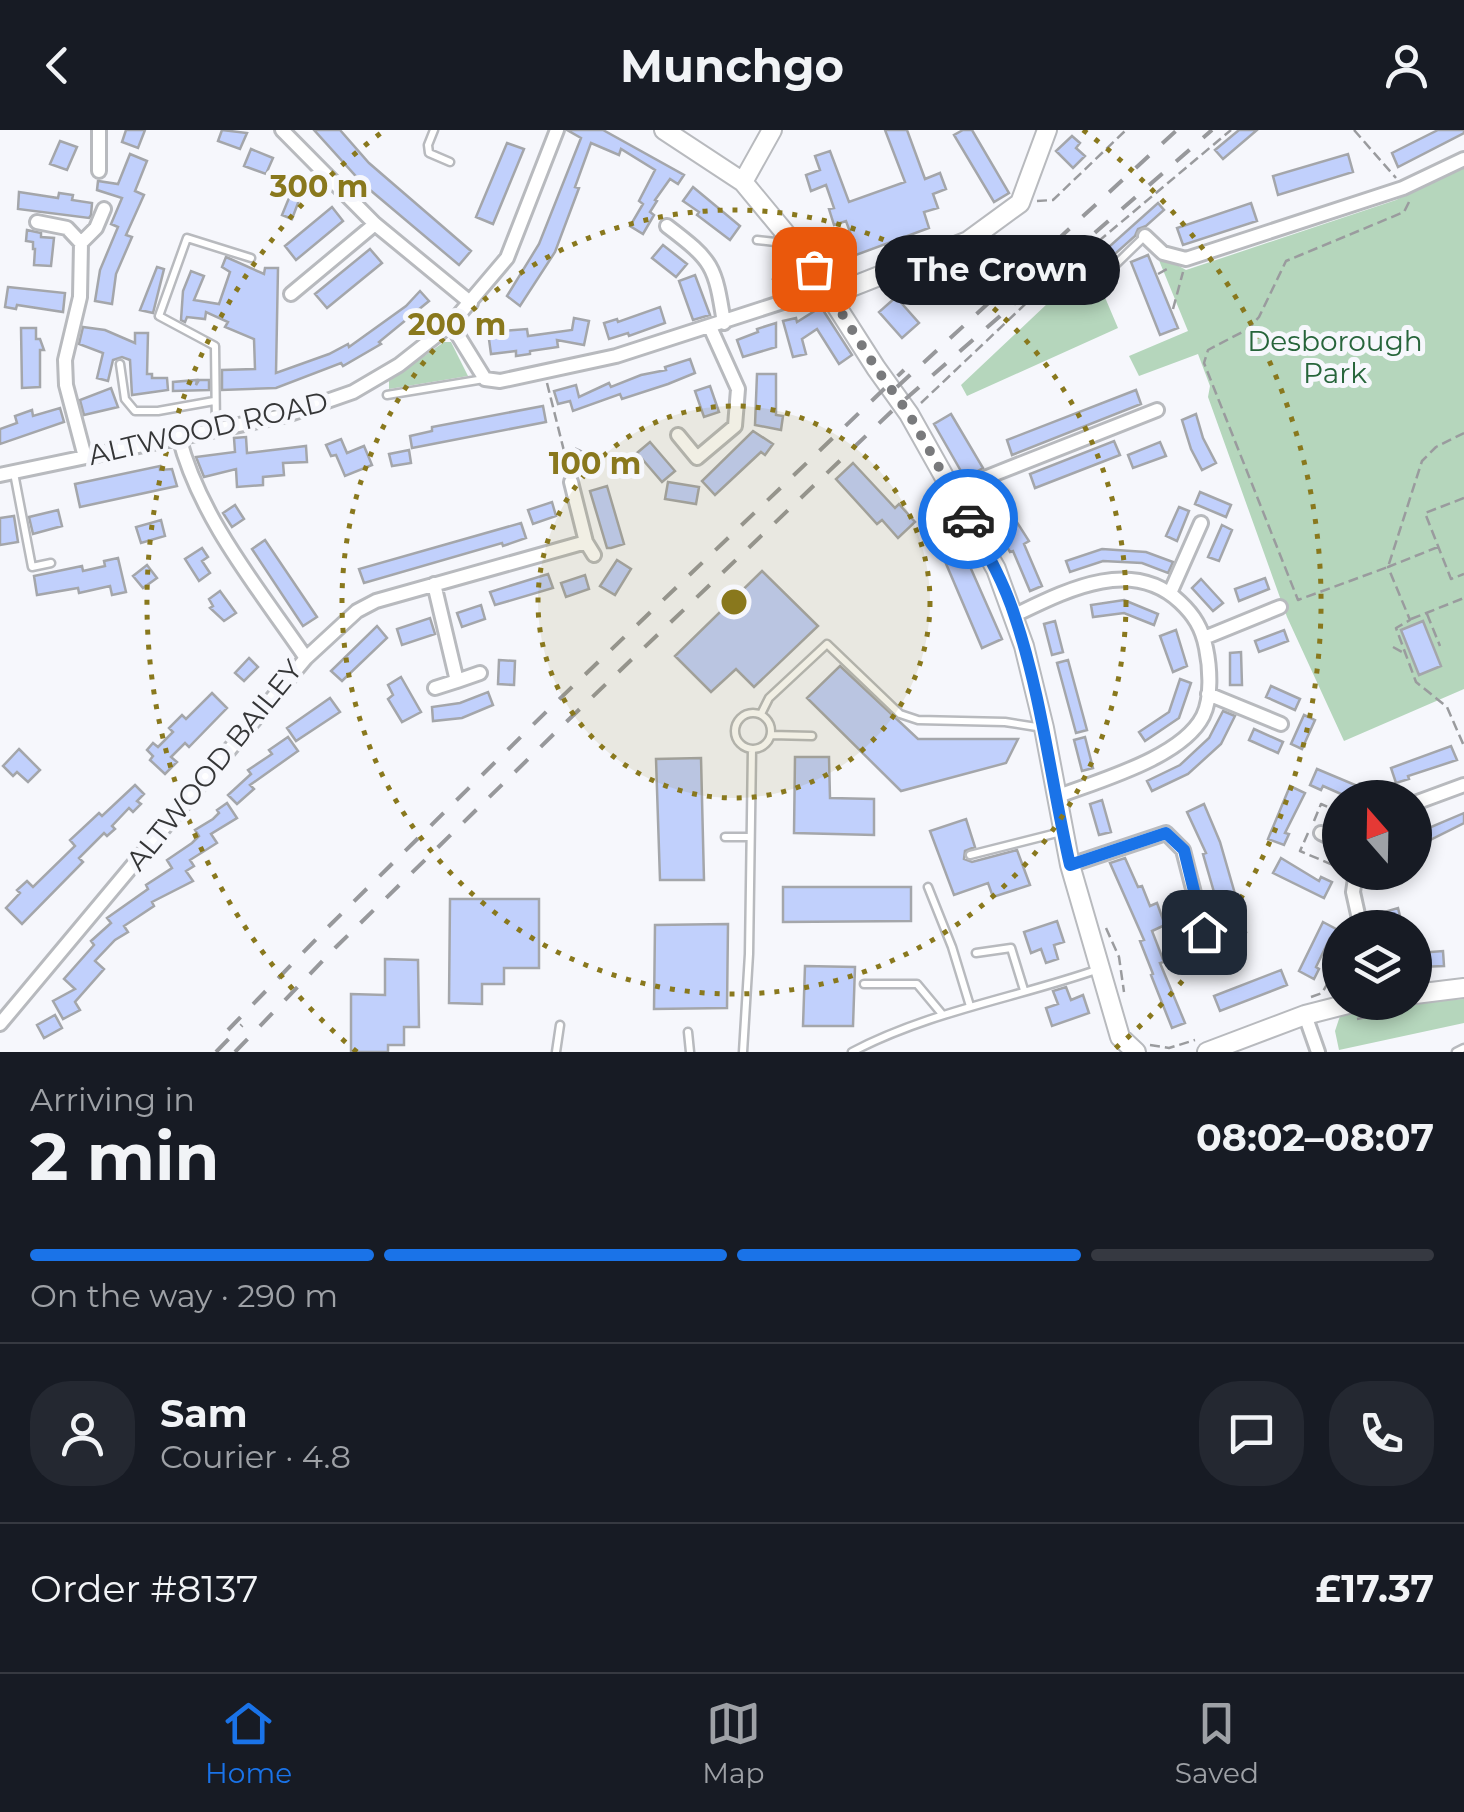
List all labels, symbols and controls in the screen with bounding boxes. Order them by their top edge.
icon: back [30,38,85,93]
text: Munchgo [620,38,844,93]
icon: person [1379,38,1434,93]
text: 300 m [269,168,368,205]
pin [772,227,857,312]
callout: The Crown [874,234,1119,304]
icon: bag [787,242,842,297]
text: The Crown [907,250,1088,289]
text: 200 m [408,306,506,343]
park label: Desborough Park [1247,324,1423,390]
street label: ALTWOOD ROAD [85,384,331,472]
text: 100 m [549,445,641,482]
courier [918,469,1018,569]
icon: car [941,492,996,547]
centre of rings [716,584,752,620]
street label: ALTWOOD BAILEY [119,653,309,877]
north arrow [1322,780,1432,890]
map controls [1322,780,1432,1020]
pin [1162,890,1247,975]
icon: home [1177,905,1232,960]
button: layers [1322,910,1432,1020]
text: Arriving in [30,1080,195,1119]
text: 08:02–08:07 [1196,1114,1434,1161]
text: 2 min [30,1117,219,1196]
text: On the way · 290 m [30,1276,338,1315]
button: person [30,1381,135,1486]
button: chat [1199,1381,1304,1486]
button: phone [1329,1381,1434,1486]
text: Sam [160,1390,248,1437]
text: Courier · 4.8 [160,1437,351,1476]
text: Order #8137 [30,1565,258,1612]
text: £17.37 [1315,1565,1434,1612]
tab: Home [205,1696,292,1790]
tab: Map [702,1696,765,1790]
tab: Saved [1175,1696,1259,1790]

